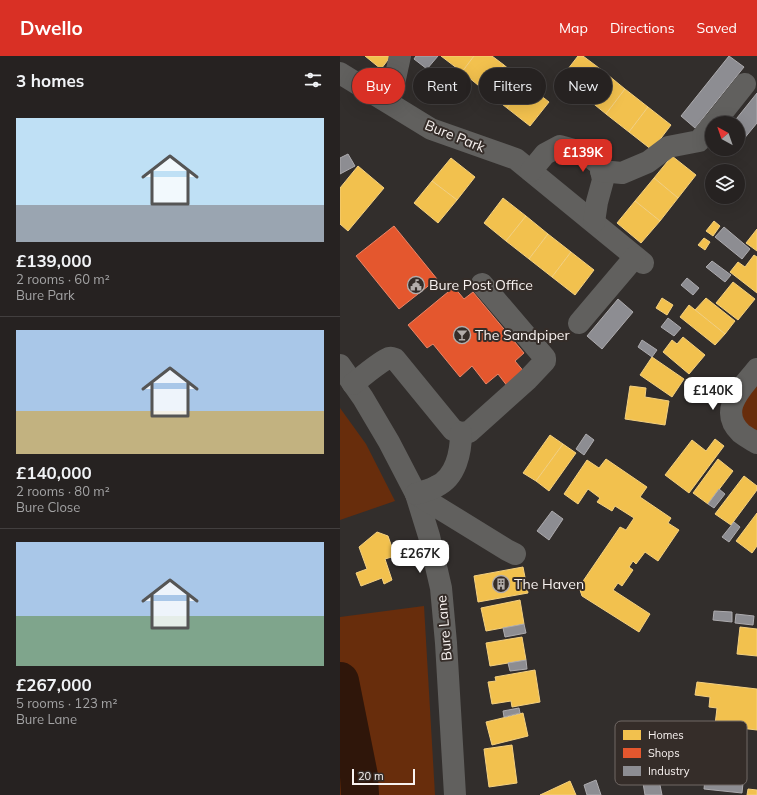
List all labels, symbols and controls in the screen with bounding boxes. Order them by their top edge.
text: Dwello [20,16,83,40]
text: Map [559,19,588,37]
text: Directions [610,19,675,37]
text: Saved [697,19,737,37]
chip: Buy [352,68,405,104]
chip: Rent [413,68,471,104]
chip: Filters [479,68,546,104]
chip: New [554,68,612,104]
icon: filters [302,69,324,91]
text: 3 homes [16,70,84,91]
street label: Bure Park [422,116,488,156]
north arrow [705,116,745,156]
map controls [705,116,745,204]
pin: £139K [555,139,611,173]
icon: home [134,144,206,216]
text: £139K [563,144,603,160]
button: layers [705,164,745,204]
text: £139,000 [16,250,92,271]
text: 2 rooms · 60 m² [16,271,110,287]
public building icon: Bure Post Office [406,275,426,295]
place label: Bure Post Office [429,276,533,294]
text: Bure Park [16,287,75,303]
bar icon: The Sandpiper [452,325,472,345]
place label: The Sandpiper [475,326,570,344]
icon: home [134,356,206,428]
pin: £140K [685,377,741,411]
text: £140K [693,382,733,398]
text: £140,000 [16,462,92,483]
text: 2 rooms · 80 m² [16,483,110,499]
text: Bure Close [16,499,80,515]
pin: £267K [392,540,448,574]
text: £267K [400,545,440,561]
icon: home [134,568,206,640]
building icon: The Haven [491,574,511,594]
place label: The Haven [514,575,584,593]
street label: Bure Lane [432,594,456,662]
text: £267,000 [16,674,92,695]
text: 5 rooms · 123 m² [16,695,117,711]
text: Bure Lane [16,711,77,727]
legend [615,721,747,785]
text: Homes [648,728,684,742]
text: Shops [648,746,680,760]
text: Industry [648,764,690,778]
scale bar [352,767,415,786]
text: 20 m [358,769,384,783]

